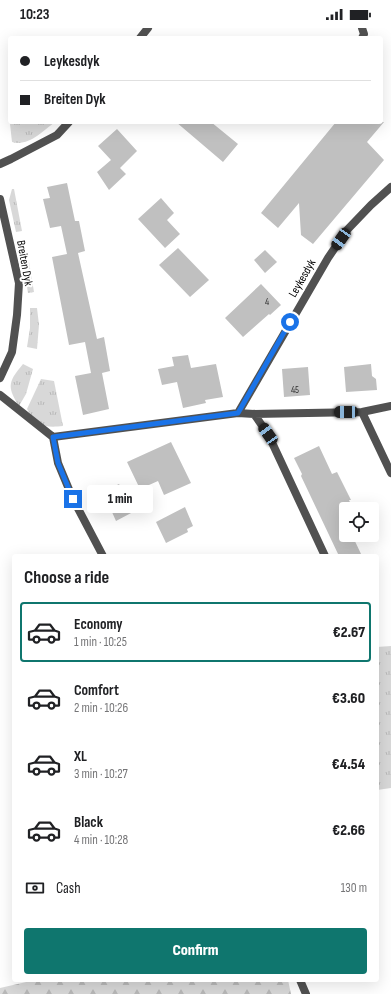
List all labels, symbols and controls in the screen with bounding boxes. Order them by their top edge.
text: 10:23 [20,5,50,24]
text: Leykesdyk [44,52,100,71]
text: Breiten Dyk [44,90,106,109]
car [329,226,353,252]
street label: Breiten Dyk [13,239,36,288]
street label: Leykesdyk [286,256,319,300]
house number: 4 [265,296,269,308]
route start [281,313,299,331]
house number: 45 [291,384,299,396]
car [334,406,358,418]
car [256,421,280,447]
callout: 1 min [87,485,153,513]
route end [64,490,82,508]
text: 1 min [108,491,132,507]
map controls [339,502,379,542]
button: locate [339,502,379,542]
text: Choose a ride [24,567,109,588]
icon: car [26,614,62,650]
text: Economy [74,615,123,634]
text: €2.67 [333,623,365,642]
text: 1 min · 10:25 [74,634,127,650]
icon: car [26,680,62,716]
text: Comfort [74,681,119,700]
text: €3.60 [332,689,365,708]
text: 2 min · 10:26 [74,700,128,716]
icon: car [26,746,62,782]
text: XL [74,747,87,766]
text: €4.54 [332,755,365,774]
text: 3 min · 10:27 [74,766,128,782]
icon: car [26,812,62,848]
text: Black [74,813,103,832]
text: €2.66 [332,821,365,840]
text: 4 min · 10:28 [74,832,128,848]
icon: cash [24,877,46,899]
text: Cash [56,879,81,898]
text: 130 m [341,880,367,896]
button: Confirm [24,928,367,974]

